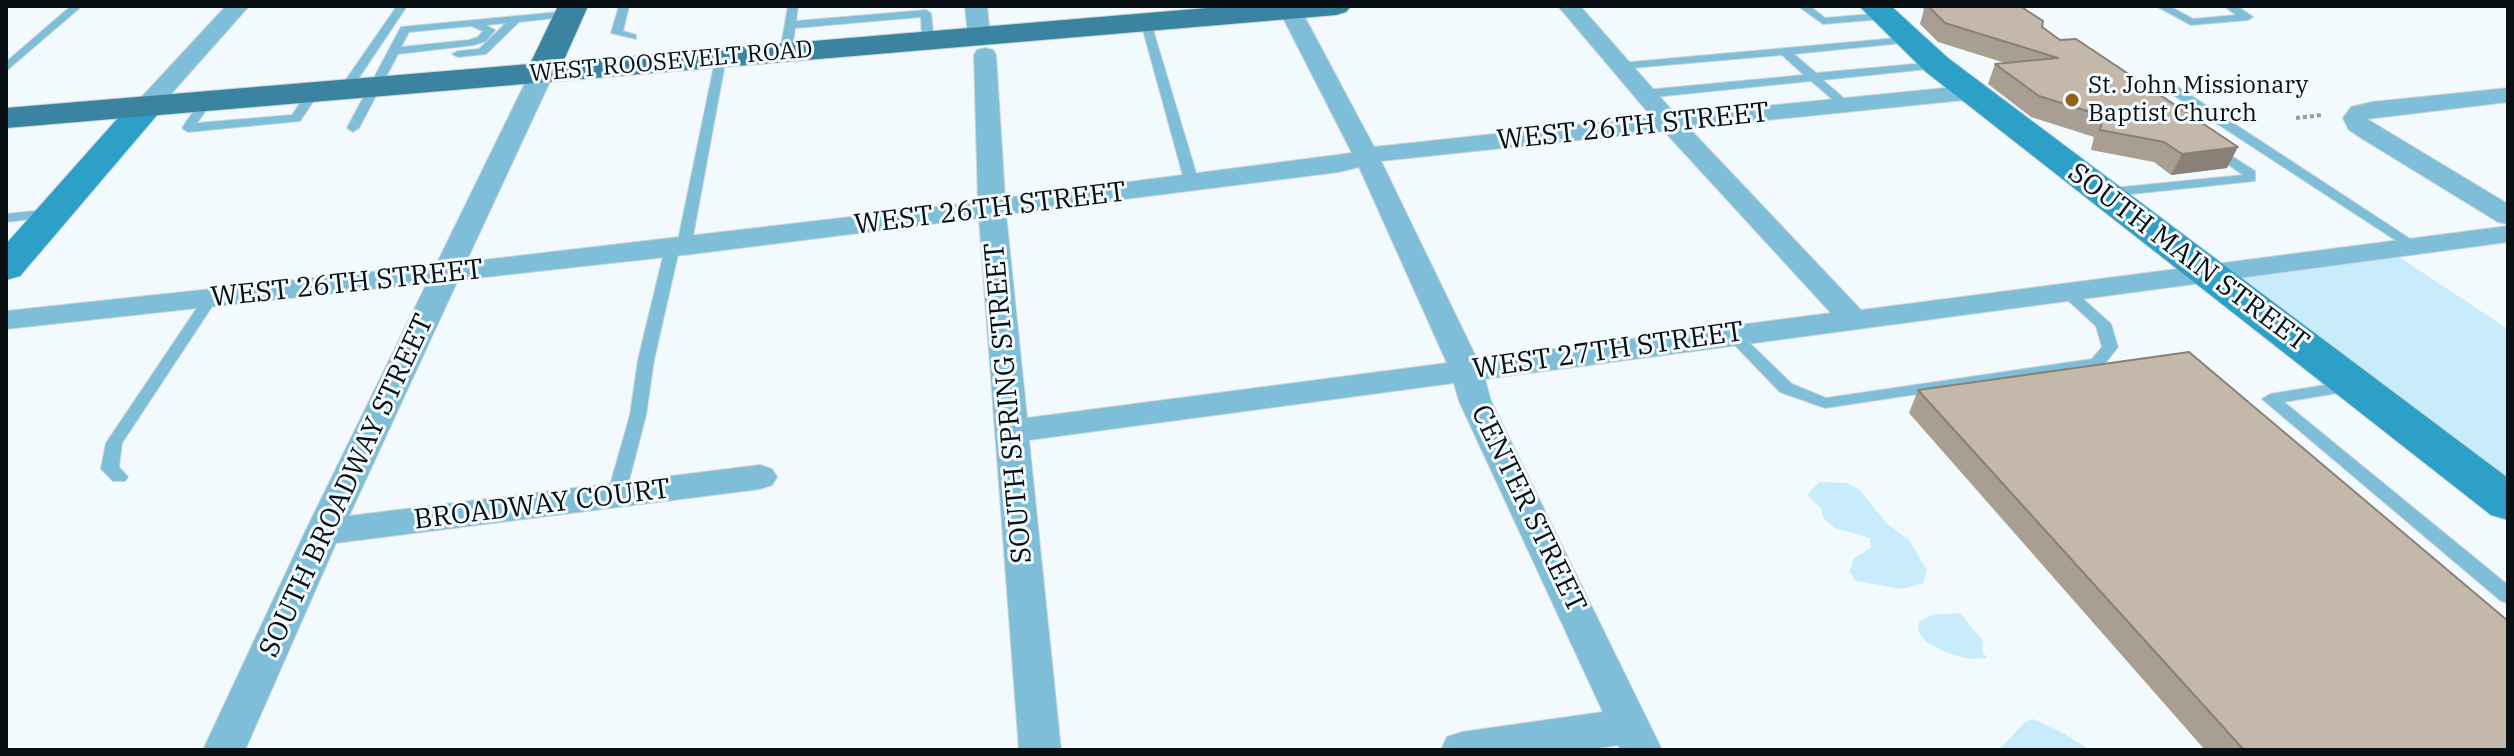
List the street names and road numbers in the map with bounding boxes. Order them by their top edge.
street label: WEST ROOSEVELT ROAD [528,35,814,89]
street label: WEST 26TH STREET [1495,96,1771,158]
street label: SOUTH MAIN STREET [2061,156,2315,360]
street label: WEST 26TH STREET [852,176,1128,242]
street label: SOUTH SPRING STREET [978,241,1040,565]
street label: WEST 26TH STREET [209,253,485,315]
street label: SOUTH BROADWAY STREET [253,309,441,663]
street label: WEST 27TH STREET [1470,315,1746,387]
street label: CENTER STREET [1463,400,1593,618]
street label: BROADWAY COURT [412,473,672,537]

